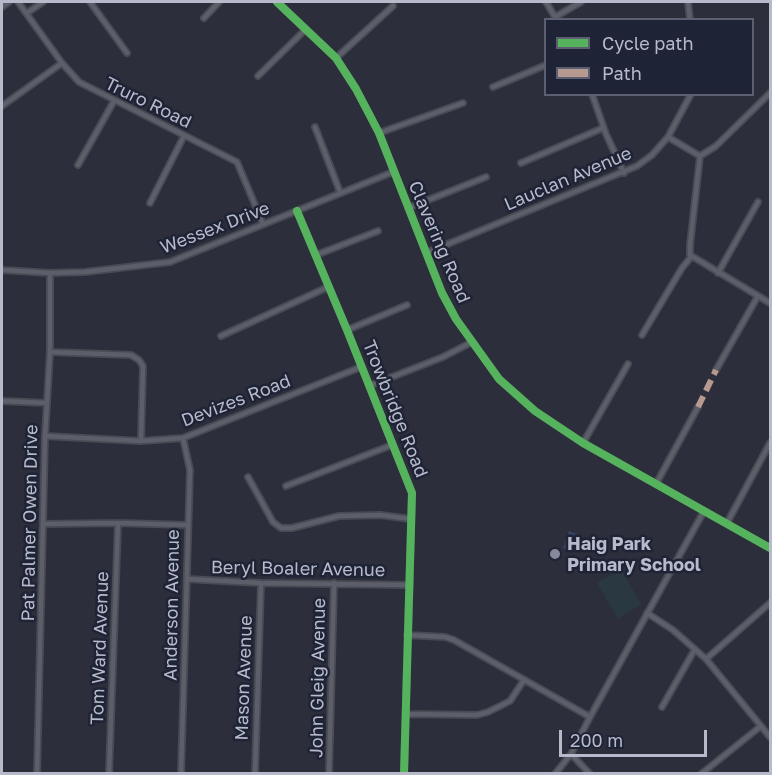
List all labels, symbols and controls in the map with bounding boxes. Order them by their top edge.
legend [544,18,754,96]
text: Cycle path [602,32,694,54]
text: Path [602,62,642,84]
street label: Truro Road [101,73,195,133]
street label: Lauclan Avenue [501,142,635,216]
street label: Clavering Road [404,178,474,306]
street label: Wessex Drive [157,197,273,259]
street label: Trowbridge Road [358,337,432,481]
street label: Devizes Road [178,370,294,432]
street label: Pat Palmer Owen Drive [17,424,43,622]
street label: Anderson Avenue [160,529,184,681]
place label: Haig Park Primary School [567,533,701,576]
marker: Haig Park Primary School [548,547,562,561]
street label: Beryl Boaler Avenue [211,557,385,581]
street label: Tom Ward Avenue [87,571,113,725]
street label: John Gleig Avenue [306,598,330,758]
street label: Mason Avenue [231,615,257,741]
scale bar [562,718,710,756]
text: 200 m [570,729,623,751]

